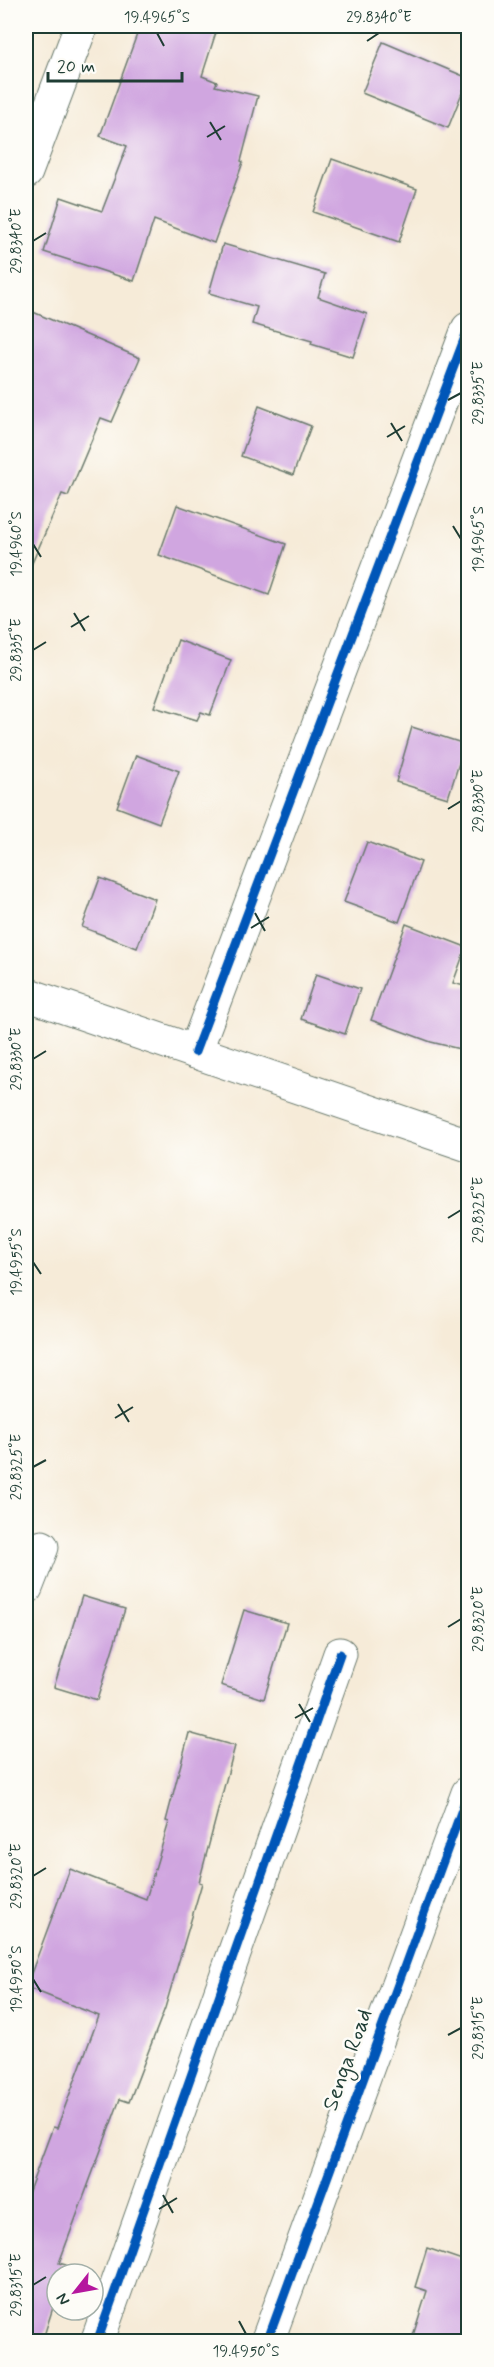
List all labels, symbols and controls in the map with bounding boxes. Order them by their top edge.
text: 19.4965°S [124,8,190,28]
text: 29.8340°E [346,8,412,28]
scale bar [48,45,182,83]
text: 20 m [57,55,95,79]
text: 29.8340°E [7,208,27,274]
text: 29.8335°E [469,361,489,425]
text: 19.4965°S [469,506,489,572]
text: 19.4960°S [7,511,27,577]
text: 29.8335°E [7,618,27,682]
text: 29.8330°E [469,769,489,832]
text: 29.8330°E [7,1027,27,1090]
text: 29.8325°E [469,1177,489,1243]
text: 19.4955°S [7,1228,27,1296]
text: 29.8325°E [7,1434,27,1500]
text: 29.8320°E [469,1586,489,1652]
text: 29.8320°E [7,1843,27,1909]
text: 19.4950°S [7,1946,27,2012]
text: 29.8315°E [469,1996,489,2060]
street label: Senga Road [317,2005,382,2116]
text: 29.8315°E [7,2253,27,2317]
north arrow [45,2262,105,2322]
text: N [52,2289,75,2309]
text: 19.4950°S [213,2342,279,2362]

